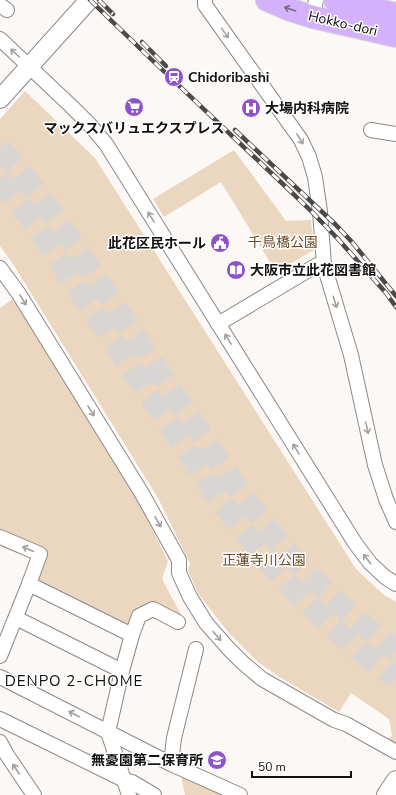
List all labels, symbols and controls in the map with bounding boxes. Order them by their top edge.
one-way arrow [285,5,297,13]
street label: Hokko-dori [306,6,379,41]
one-way arrow [221,27,229,38]
one-way arrow [10,48,20,58]
station icon: Chidoribashi [163,66,185,88]
place label: Chidoribashi [188,68,269,87]
supermarket icon: マックスバリュエクスプレス [123,96,145,118]
hospital icon: 大場内科病院 [240,97,262,119]
place label: 大場内科病院 [265,99,349,118]
place label: マックスバリュエクスプレス [43,119,225,138]
one-way arrow [296,133,304,144]
one-way arrow [147,211,155,223]
public building icon: 此花区民ホール [209,232,231,254]
park label: 千鳥橋公園 [248,233,318,252]
place label: 此花区民ホール [108,234,206,253]
library icon: 大阪市立此花図書館 [225,259,247,281]
place label: 大阪市立此花図書館 [250,261,376,280]
one-way arrow [19,294,27,306]
one-way arrow [332,296,339,309]
one-way arrow [223,333,231,345]
one-way arrow [87,405,95,416]
one-way arrow [364,421,372,434]
one-way arrow [292,444,301,455]
one-way arrow [155,516,162,528]
one-way arrow [22,545,34,552]
park label: 正蓮寺川公園 [222,551,306,570]
one-way arrow [362,553,371,564]
one-way arrow [213,630,222,641]
district label: DENPO 2-CHOME [5,671,143,691]
one-way arrow [68,710,80,717]
school or university icon: 無憂園第二保育所 [206,749,228,771]
place label: 無憂園第二保育所 [91,751,203,770]
scale bar [252,753,351,779]
text: 50 m [258,759,286,775]
one-way arrow [12,763,20,775]

